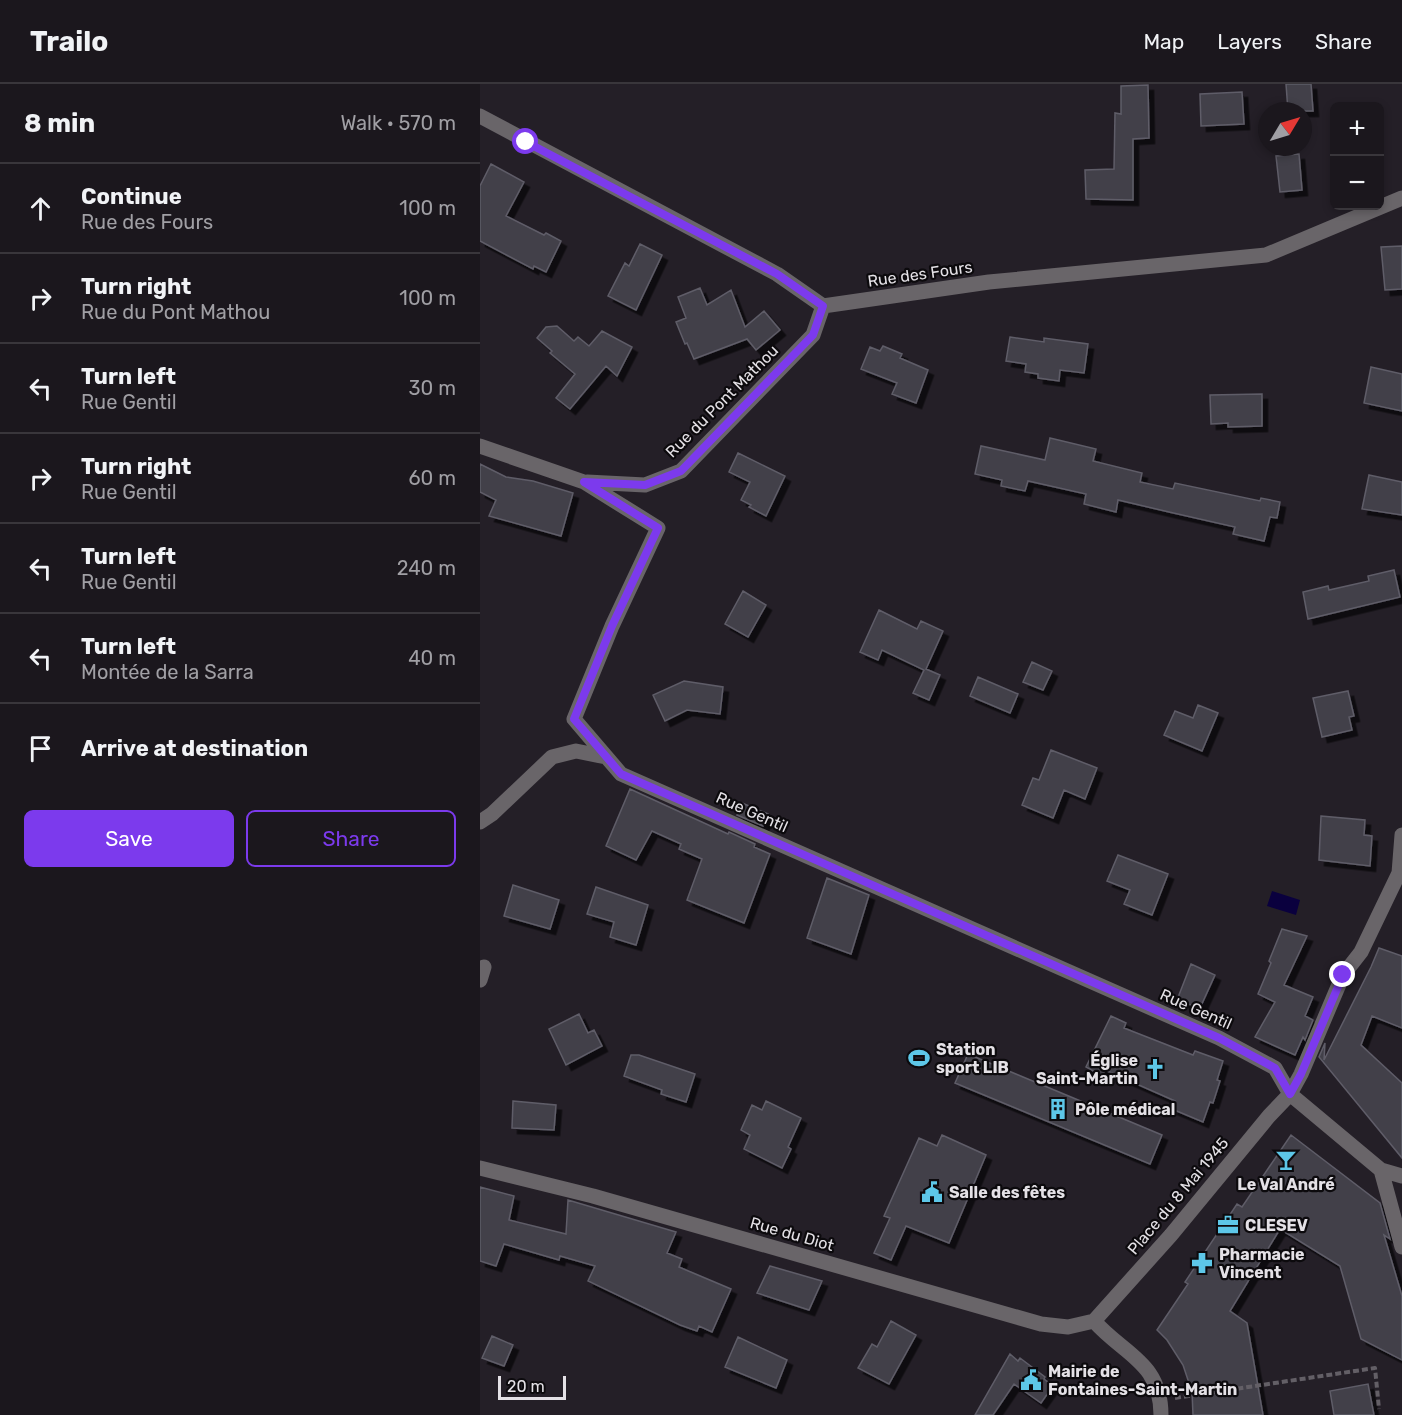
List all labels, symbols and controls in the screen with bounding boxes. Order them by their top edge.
text: Trailo [30,25,108,58]
text: Map [1143,29,1184,54]
text: Layers [1217,29,1282,54]
text: Share [1315,29,1372,54]
north arrow [1258,102,1312,156]
map controls [1330,102,1384,210]
button: + [1330,102,1384,156]
text: 8 min [24,108,95,139]
text: Walk · 570 m [340,111,456,135]
route start [512,128,538,154]
button: − [1330,156,1384,210]
text: Continue [81,183,182,210]
icon: ahead [24,192,57,225]
text: 100 m [399,196,456,220]
text: Rue des Fours [81,210,213,234]
street label: Rue des Fours [866,257,974,291]
text: Turn right [81,273,191,300]
icon: right [24,282,57,315]
text: 100 m [399,286,456,310]
text: Rue du Pont Mathou [81,300,270,324]
street label: Rue du Pont Mathou [662,341,782,461]
text: Turn left [81,363,176,390]
icon: left [24,372,57,405]
text: 30 m [409,376,456,400]
text: Rue Gentil [81,390,177,414]
text: Turn right [81,453,191,480]
icon: right [24,462,57,495]
text: 60 m [409,466,456,490]
text: Rue Gentil [81,480,177,504]
text: Turn left [81,543,176,570]
icon: left [24,552,57,585]
text: 240 m [397,556,456,580]
text: Rue Gentil [81,570,177,594]
text: Turn left [81,633,176,660]
icon: left [24,642,57,675]
text: 40 m [408,646,456,670]
text: Montée de la Sarra [81,660,254,684]
icon: arrive [24,732,57,765]
text: Arrive at destination [81,735,308,762]
street label: Rue Gentil [713,788,791,836]
button: Save [24,810,234,867]
button: Share [246,810,456,867]
route end [1329,961,1355,987]
street label: Rue Gentil [1157,985,1235,1033]
place label: Station sport LIB [936,1040,1009,1077]
sports icon: Station sport LIB [907,1046,931,1070]
place label: Église Saint-Martin [1036,1050,1138,1088]
church icon: Église Saint-Martin [1143,1057,1167,1081]
building icon: Pôle médical [1046,1097,1070,1121]
place label: Pôle médical [1075,1100,1175,1119]
street label: Place du 8 Mai 1945 [1124,1134,1232,1258]
bar icon: Le Val André [1274,1148,1298,1172]
place label: Le Val André [1237,1175,1335,1194]
public building icon: Salle des fêtes [920,1180,944,1204]
place label: Salle des fêtes [949,1183,1065,1202]
street label: Rue du Diot [748,1213,836,1255]
office icon: CLESEV [1216,1213,1240,1237]
place label: CLESEV [1245,1216,1308,1235]
place label: Pharmacie Vincent [1219,1245,1305,1282]
pharmacy icon: Pharmacie Vincent [1190,1251,1214,1275]
place label: Mairie de Fontaines-Saint-Martin [1048,1362,1237,1399]
public building icon: Mairie de Fontaines-Saint-Martin [1019,1368,1043,1392]
scale bar [498,1373,566,1400]
text: 20 m [507,1377,545,1396]

